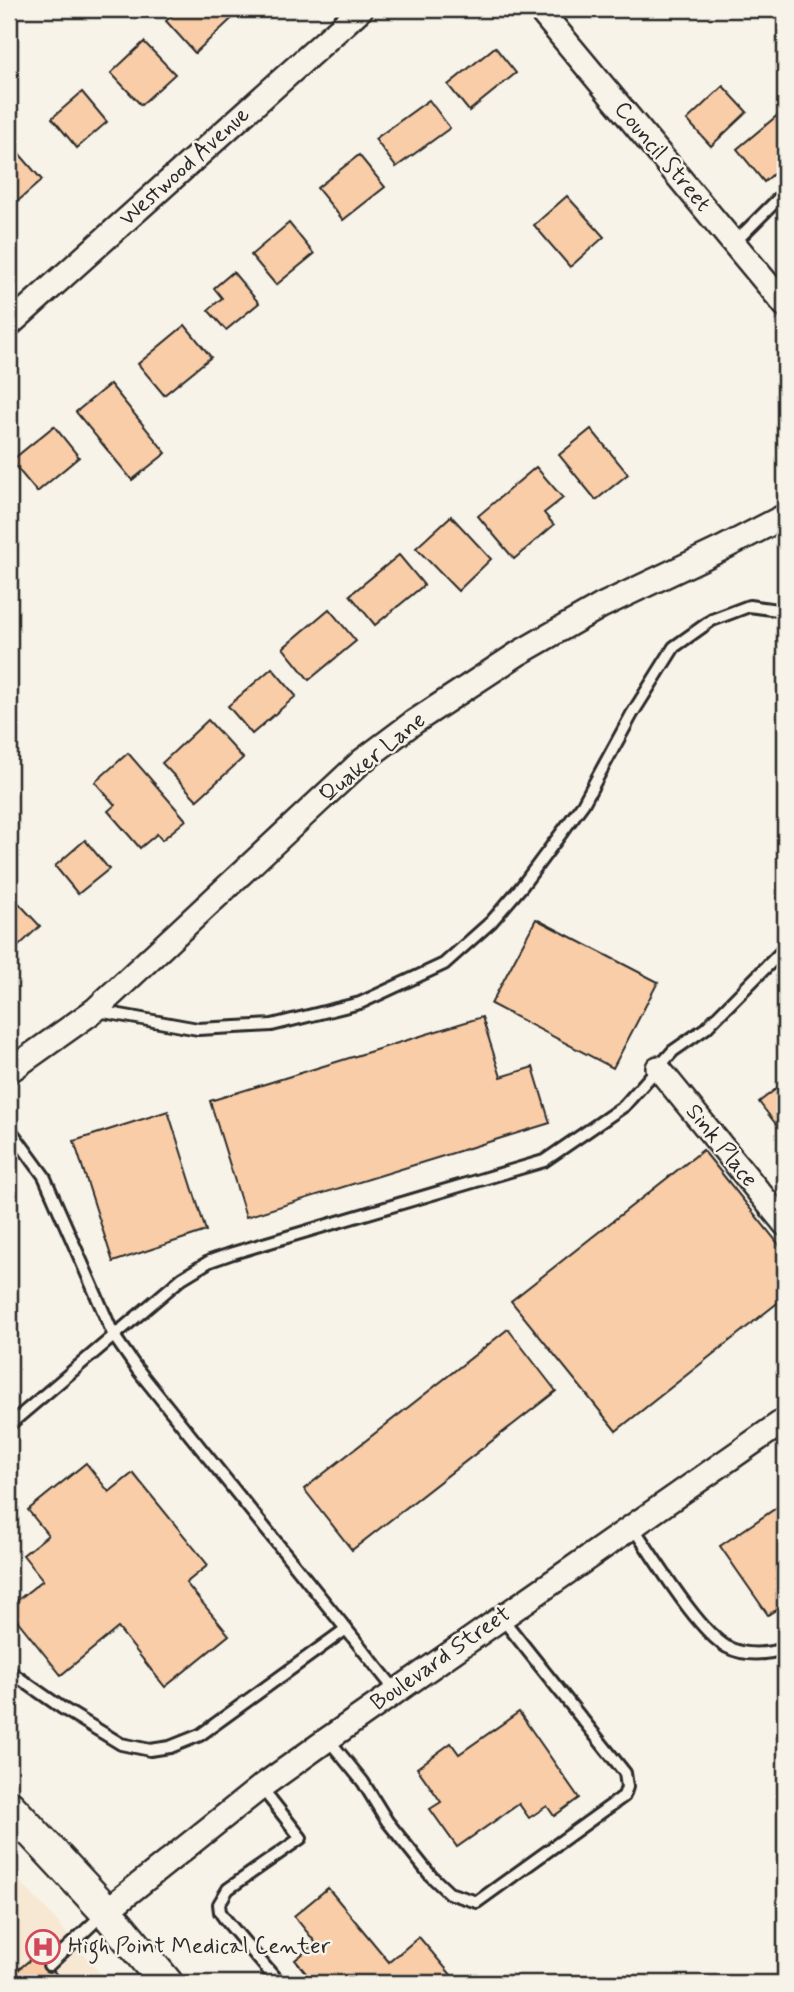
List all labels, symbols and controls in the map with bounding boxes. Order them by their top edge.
street label: Council Street [607,95,717,219]
street label: Westwood Avenue [113,100,257,234]
street label: Quaker Lane [314,706,432,810]
street label: Sink Place [678,1098,764,1194]
street label: Boulevard Street [365,1599,517,1718]
hospital icon: High Point Medical Center [24,1928,62,1966]
place label: High Point Medical Center [68,1932,331,1964]

